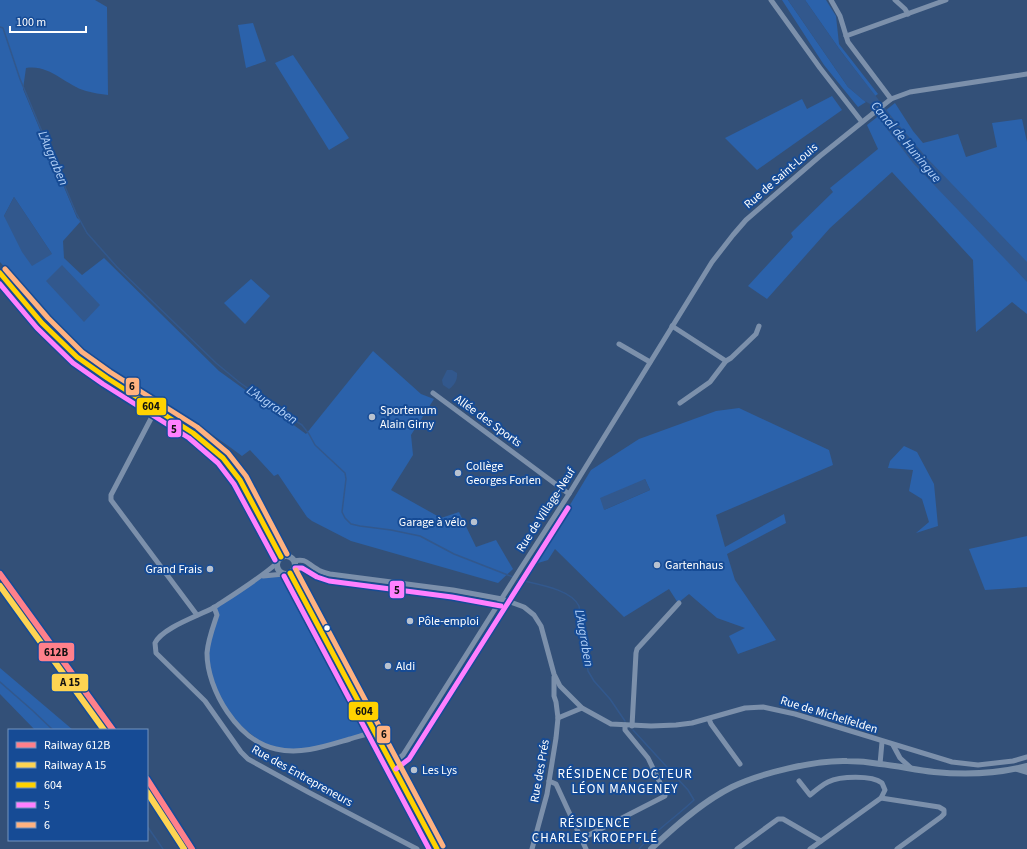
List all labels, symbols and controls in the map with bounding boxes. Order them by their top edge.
scale bar [10,8,86,34]
text: 100 m [16,14,46,31]
water label: Canal de Huningue [867,98,945,186]
water label: L'Augraben [33,128,73,188]
street label: Rue de Saint-Louis [740,139,822,213]
line badge: 6 [125,377,140,396]
text: 6 [129,379,135,394]
water label: L'Augraben [243,381,301,429]
street label: Allée des Sports [451,391,525,451]
line badge: 604 [136,397,167,416]
text: 604 [142,399,160,414]
place label: Sportenum Alain Girny [380,402,437,433]
marker: Sportenum Alain Girny [367,412,377,422]
line badge: 5 [167,419,182,438]
text: 5 [171,422,177,437]
place label: Collège Georges Forlen [466,458,541,489]
street label: Rue de Village-Neuf [512,464,580,556]
marker: Collège Georges Forlen [453,468,463,478]
place label: Garage à vélo [399,514,466,531]
marker: Garage à vélo [469,517,479,527]
place label: Gartenhaus [665,557,723,574]
marker: Gartenhaus [652,560,662,570]
place label: Grand Frais [145,561,202,578]
marker: Grand Frais [205,564,215,574]
line badge: 5 [389,580,405,599]
text: 5 [394,583,400,598]
water label: L'Augraben [570,608,598,668]
place label: Pôle-emploi [418,613,479,630]
marker: Pôle-emploi [405,616,415,626]
unlabelled marker [322,623,332,633]
line badge: 612B [38,642,75,662]
text: 612B [44,645,68,660]
place label: Aldi [396,658,415,675]
marker: Aldi [383,661,393,671]
line badge: A 15 [51,673,89,692]
text: A 15 [59,675,80,690]
street label: Rue de Michelfelden [778,692,880,738]
line badge: 604 [348,701,379,721]
text: 604 [355,704,373,719]
line badge: 6 [376,725,391,744]
text: 6 [381,727,387,742]
legend [8,729,148,841]
text: Railway 612B [44,737,110,754]
street label: Rue des Prés [526,738,554,804]
street label: Rue des Entrepreneurs [248,741,356,811]
text: Railway A 15 [44,757,106,774]
place label: Les Lys [422,762,457,779]
marker: Les Lys [409,765,419,775]
district label: RÉSIDENCE DOCTEUR LÉON MANGENEY [557,765,693,798]
text: 604 [44,777,62,794]
text: 5 [44,797,50,814]
district label: RÉSIDENCE CHARLES KROEPFLÉ [532,814,658,847]
text: 6 [44,817,50,834]

